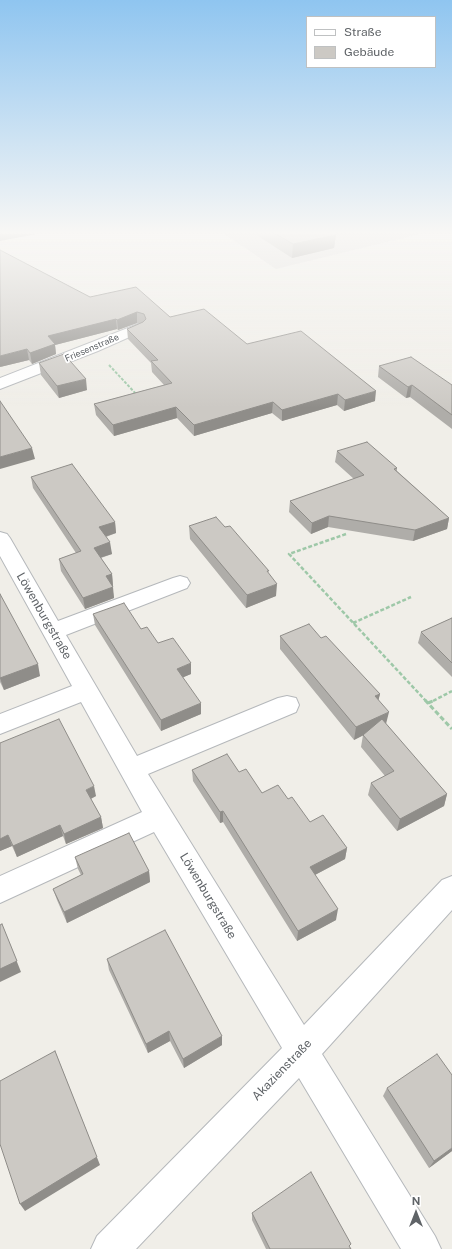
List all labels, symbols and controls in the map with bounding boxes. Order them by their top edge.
legend [306,16,436,68]
text: Straße [344,25,381,39]
text: Gebäude [344,45,394,59]
street label: Friesenstraße [63,332,121,364]
street label: Löwenburgstraße [13,570,75,662]
street label: Löwenburgstraße [177,850,239,942]
street label: Akazienstraße [249,1036,315,1104]
north arrow [396,1193,436,1233]
text: N [412,1195,420,1207]

